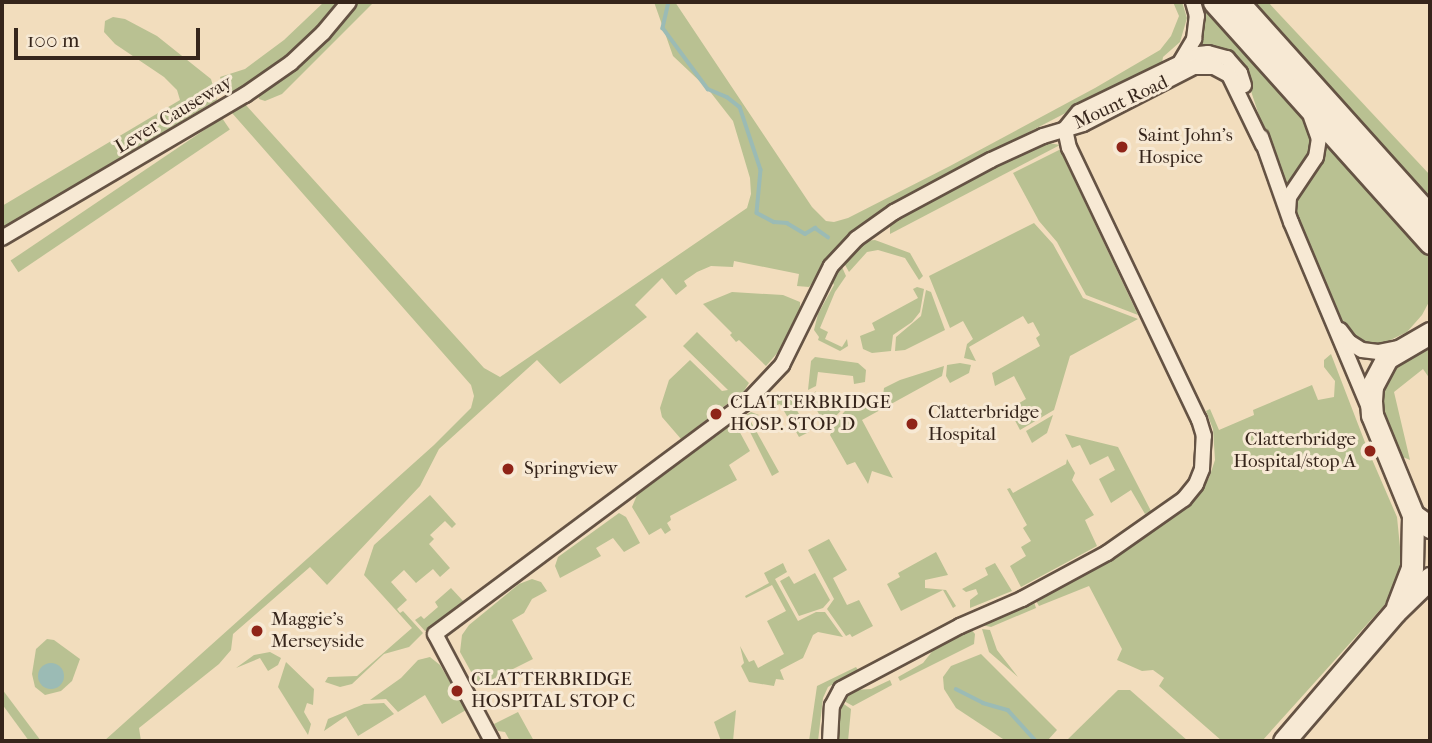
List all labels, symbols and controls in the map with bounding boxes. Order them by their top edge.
scale bar [18,14,203,58]
text: 100 m [27,28,80,52]
street label: Lever Causeway [111,71,237,159]
street label: Mount Road [1070,71,1172,135]
place label: Saint John's Hospice [1138,125,1233,169]
marker: Saint John's Hospice [1112,137,1132,157]
place label: CLATTERBRIDGE HOSP. STOP D [730,392,891,436]
place label: Clatterbridge Hospital [928,402,1039,446]
marker: CLATTERBRIDGE HOSP. STOP D [708,406,724,422]
marker: Clatterbridge Hospital [902,414,922,434]
place label: Clatterbridge Hospital/stop A [1233,429,1356,473]
marker: Clatterbridge Hospital/stop A [1362,443,1378,459]
place label: Springview [524,458,617,480]
marker: Springview [498,459,518,479]
place label: Maggie's Merseyside [271,609,364,653]
marker: Maggie's Merseyside [249,623,265,639]
place label: CLATTERBRIDGE HOSPITAL STOP C [471,669,635,713]
marker: CLATTERBRIDGE HOSPITAL STOP C [449,683,465,699]

